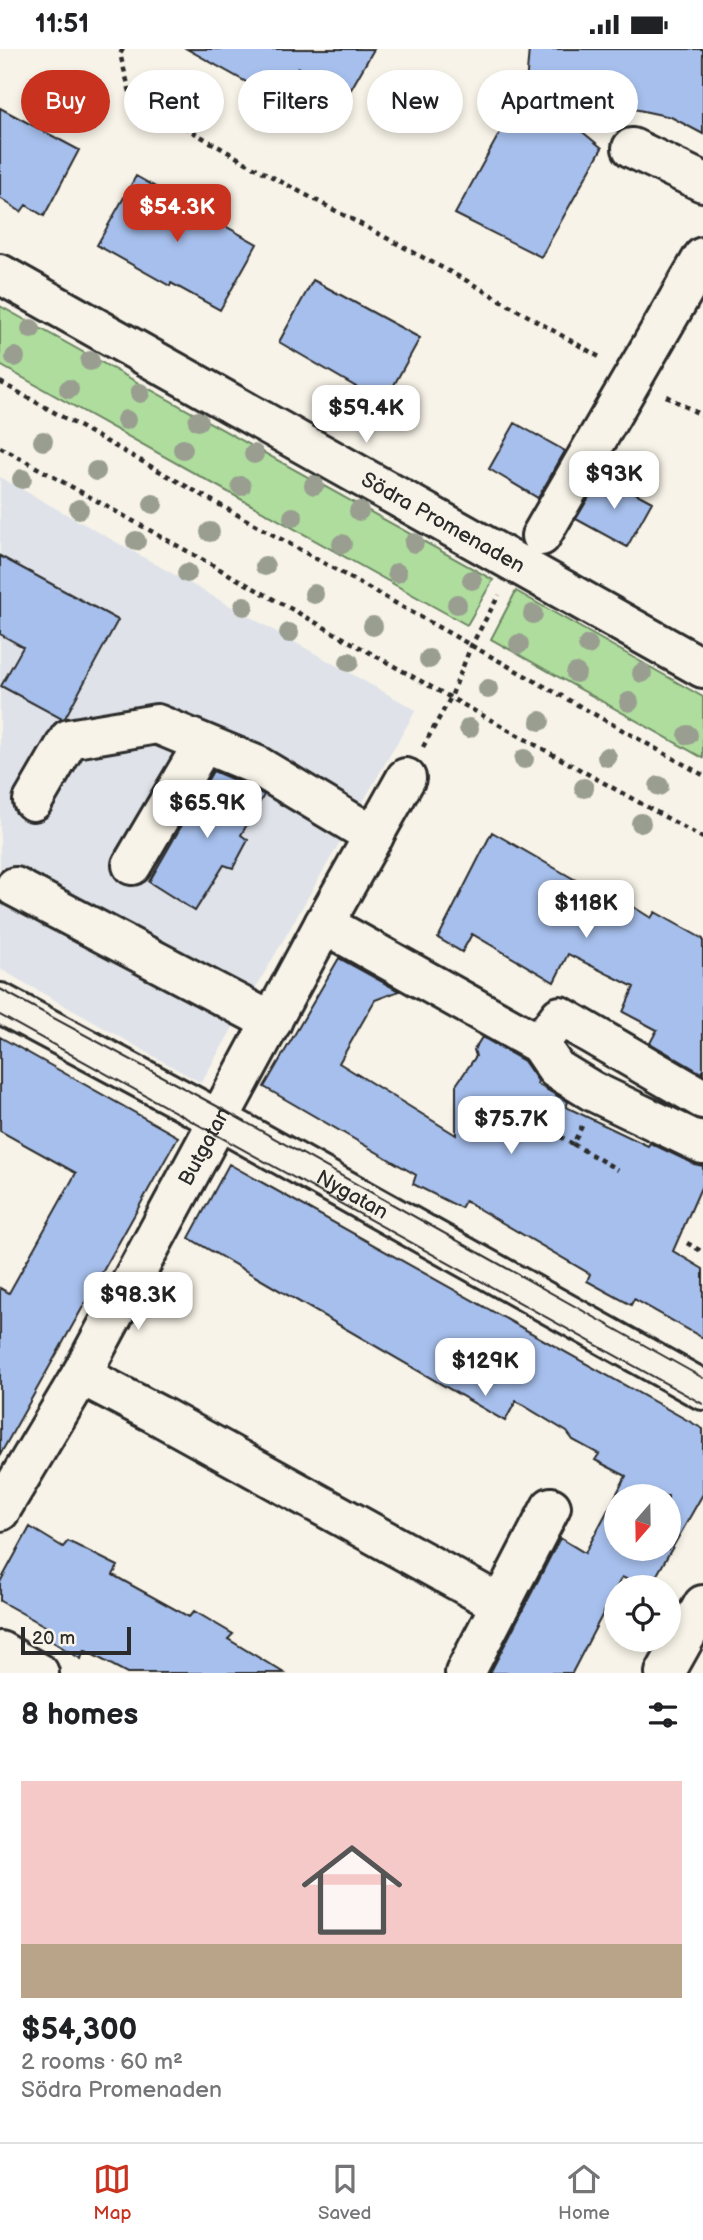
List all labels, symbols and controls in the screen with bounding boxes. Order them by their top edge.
text: 11:51 [35,9,89,40]
chip: Buy [21,70,110,133]
chip: Rent [124,70,224,133]
chip: Filters [238,70,353,133]
chip: New [367,70,463,133]
chip: Apartment [477,70,638,133]
pin: $54.3K [120,185,234,244]
text: $54.3K [139,193,215,221]
pin: $59.4K [309,385,423,445]
text: $59.4K [328,394,404,422]
pin: $93K [573,451,655,511]
text: $93K [585,460,643,488]
street label: Södra Promenaden [357,467,529,578]
pin: $65.9K [150,781,264,840]
text: $65.9K [169,789,245,817]
pin: $118K [537,881,635,940]
text: $118K [554,889,618,917]
pin: $75.7K [454,1097,568,1156]
street label: Butgatan [173,1103,235,1190]
text: $75.7K [474,1105,548,1133]
street label: Nygatan [312,1164,393,1224]
pin: $98.3K [81,1273,195,1332]
text: $98.3K [100,1281,176,1309]
pin: $129K [436,1339,534,1398]
text: $129K [451,1347,519,1375]
north arrow [604,1484,681,1561]
map controls [604,1484,681,1652]
button: locate [604,1575,681,1652]
scale bar [21,1624,131,1656]
text: 20 m [32,1627,75,1650]
icon: filters [644,1696,682,1734]
text: 8 homes [21,1697,138,1733]
icon: home [289,1827,415,1953]
text: $54,300 [21,2012,137,2048]
text: 2 rooms · 60 m² [21,2048,183,2076]
text: Södra Promenaden [21,2076,222,2104]
tab: Map [93,2160,131,2225]
tab: Saved [318,2160,371,2225]
tab: Home [558,2160,610,2225]

